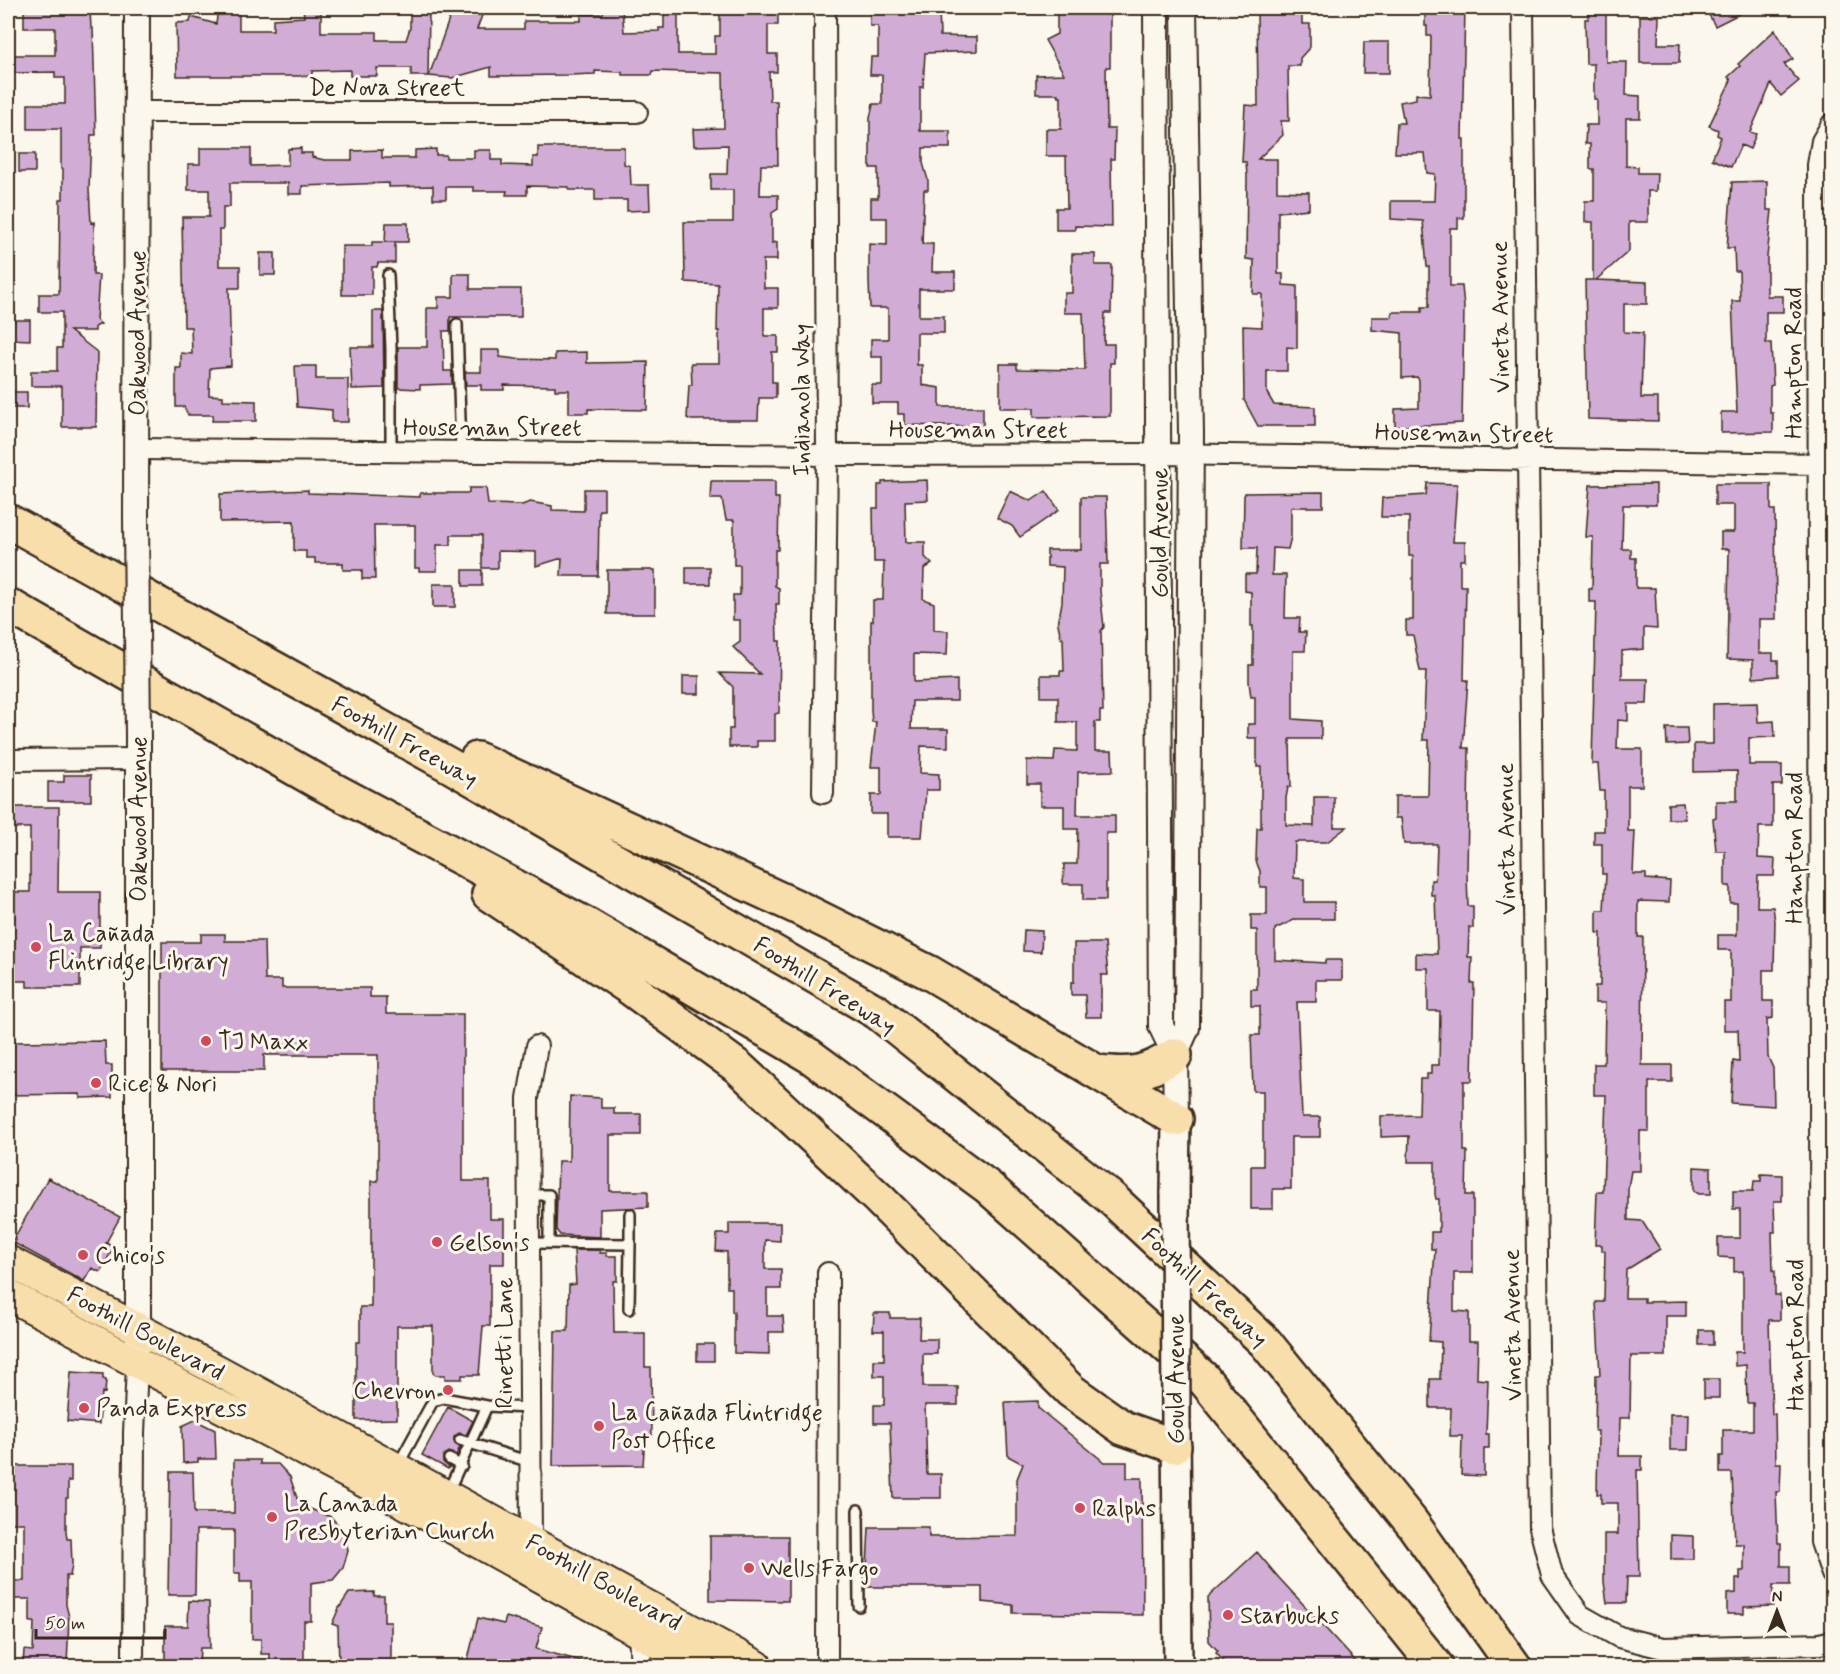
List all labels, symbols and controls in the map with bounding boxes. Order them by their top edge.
street label: De Nova Street [309,73,465,104]
street label: Vineta Avenue [1485,240,1518,393]
street label: Oakwood Avenue [123,250,154,416]
street label: Hampton Road [1779,287,1810,439]
street label: Indianola Way [787,324,818,476]
street label: Houseman Street [403,413,581,444]
street label: Houseman Street [889,415,1067,446]
street label: Houseman Street [1374,417,1554,452]
street label: Gould Avenue [1145,468,1176,598]
street label: Foothill Freeway [326,689,483,795]
street label: Oakwood Avenue [124,736,155,902]
street label: Vineta Avenue [1491,762,1524,915]
street label: Hampton Road [1780,772,1811,924]
place label: La Cañada Flintridge Library [48,919,228,981]
street label: Foothill Freeway [747,930,901,1042]
marker: La Cañada Flintridge Library [29,940,43,954]
place label: TJ Maxx [218,1027,308,1058]
marker: TJ Maxx [199,1034,213,1048]
place label: Rice & Nori [108,1069,217,1100]
marker: Rice & Nori [89,1076,103,1090]
street label: Foothill Freeway [1134,1221,1274,1355]
place label: Gelson's [449,1228,530,1259]
marker: Gelson's [430,1235,444,1249]
place label: Chico's [95,1241,165,1272]
marker: Chico's [76,1248,90,1262]
street label: Vineta Avenue [1497,1248,1530,1401]
street label: Hampton Road [1781,1259,1812,1411]
street label: Rinetti Lane [490,1277,521,1409]
street label: Foothill Boulevard [61,1280,229,1389]
street label: Gould Avenue [1161,1314,1192,1444]
place label: Chevron [353,1376,436,1407]
marker: Chevron [441,1383,455,1397]
place label: Panda Express [96,1394,247,1425]
place label: La Cañada Flintridge Post Office [611,1398,823,1457]
marker: Panda Express [77,1401,91,1415]
marker: La Cañada Flintridge Post Office [592,1419,606,1433]
place label: La Canada Presbyterian Church [284,1489,495,1548]
place label: Ralphs [1092,1494,1157,1525]
marker: Ralphs [1073,1501,1087,1515]
marker: La Canada Presbyterian Church [265,1510,279,1524]
street label: Foothill Boulevard [520,1528,687,1639]
place label: Wells Fargo [761,1554,879,1585]
marker: Wells Fargo [742,1561,756,1575]
north arrow [1747,1581,1807,1641]
text: N [1772,1587,1782,1608]
place label: Starbucks [1240,1601,1339,1632]
scale bar [36,1602,165,1640]
marker: Starbucks [1221,1608,1235,1622]
text: 50 m [45,1612,85,1636]

